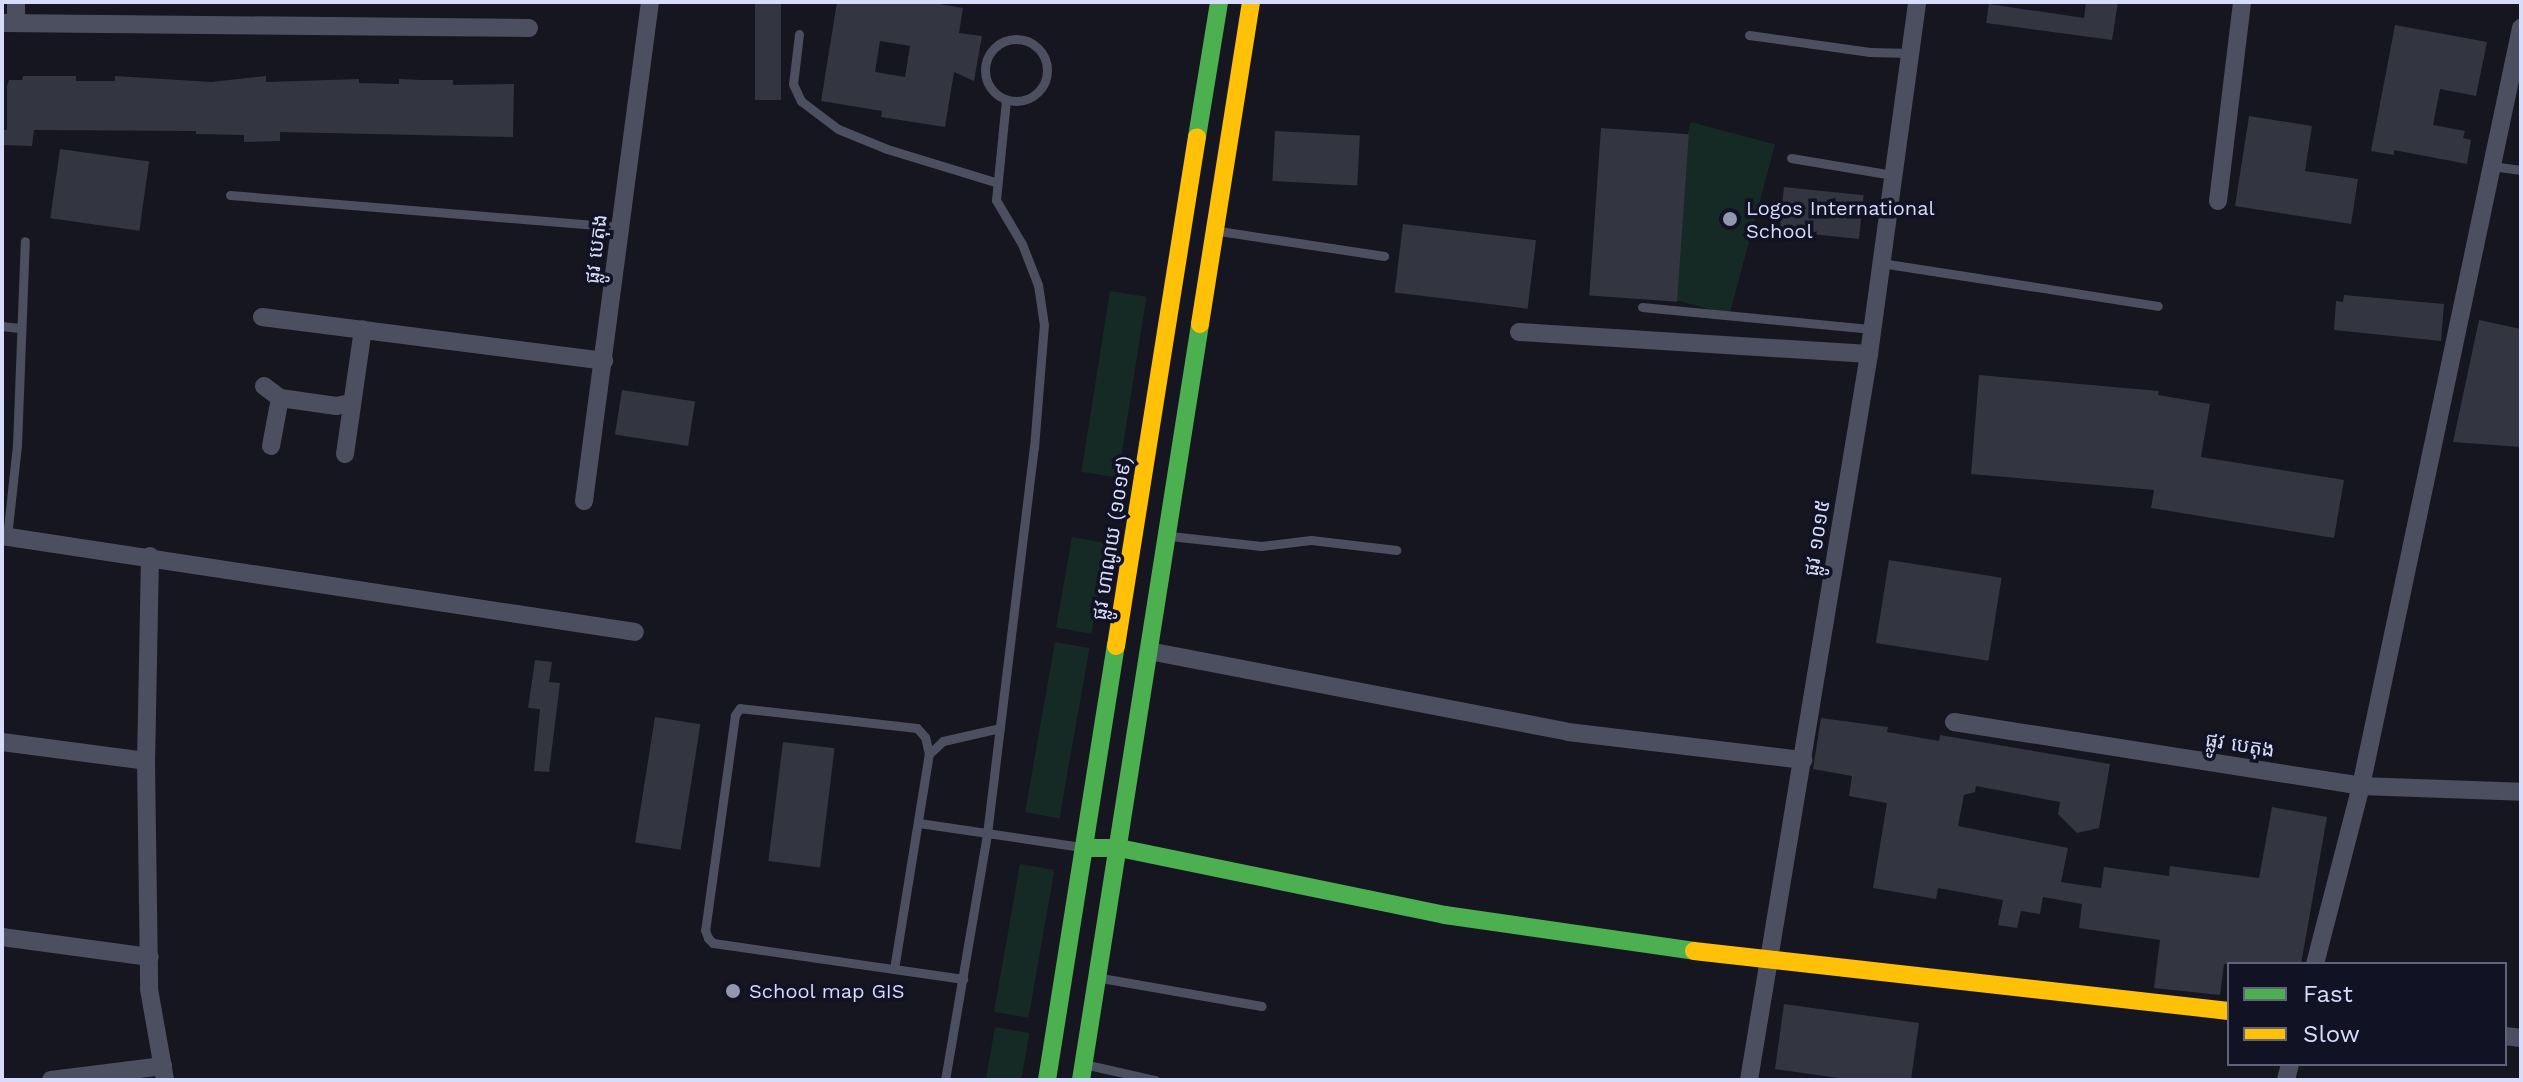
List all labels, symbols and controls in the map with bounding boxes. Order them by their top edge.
place label: Logos International School [1746,196,1935,243]
marker: Logos International School [1721,210,1739,228]
street label: ផ្លូវ បេតុង [580,213,612,285]
street label: ផ្លូវ ហាណូយ (១០១៩) [1087,454,1137,622]
street label: ផ្លូវ ១០១៥ [1799,498,1835,578]
street label: ផ្លូវ បេតុង [2204,728,2276,762]
legend [2227,962,2507,1066]
place label: School map GIS [749,979,905,1003]
text: Fast [2303,980,2353,1008]
marker: School map GIS [724,982,742,1000]
text: Slow [2303,1020,2360,1048]

